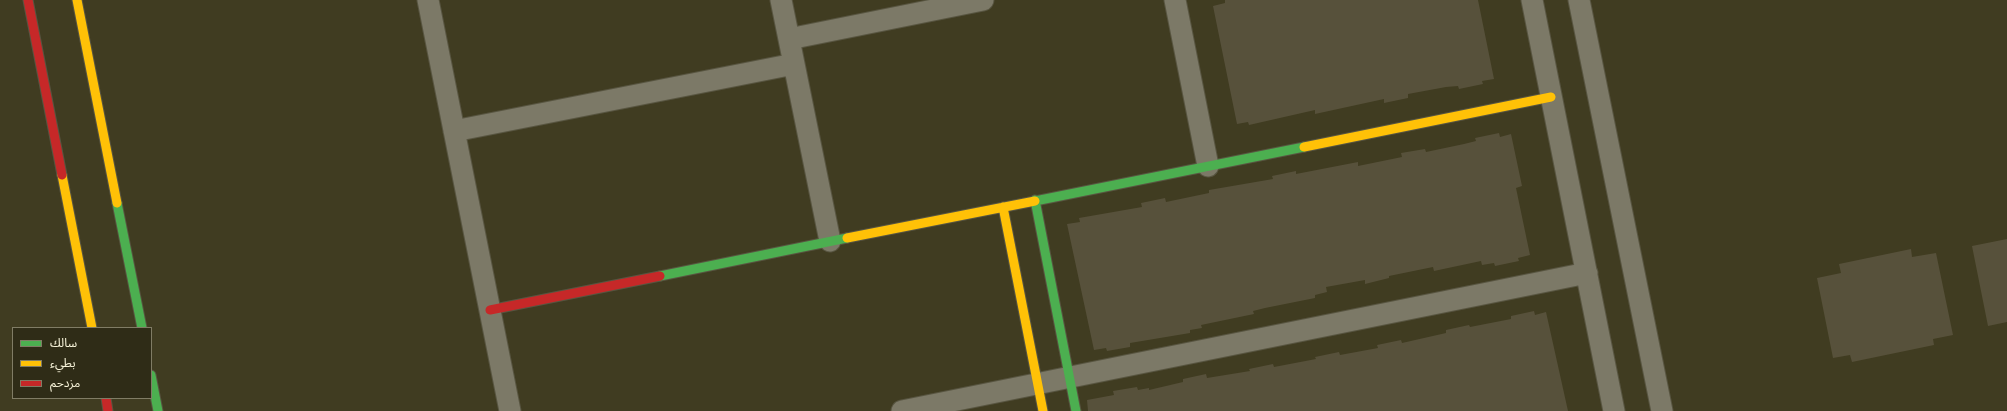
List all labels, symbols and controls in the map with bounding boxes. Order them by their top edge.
legend [12,327,152,399]
text: سالك [50,336,77,350]
text: بطيء [50,356,76,370]
text: مزدحم [50,376,80,390]

